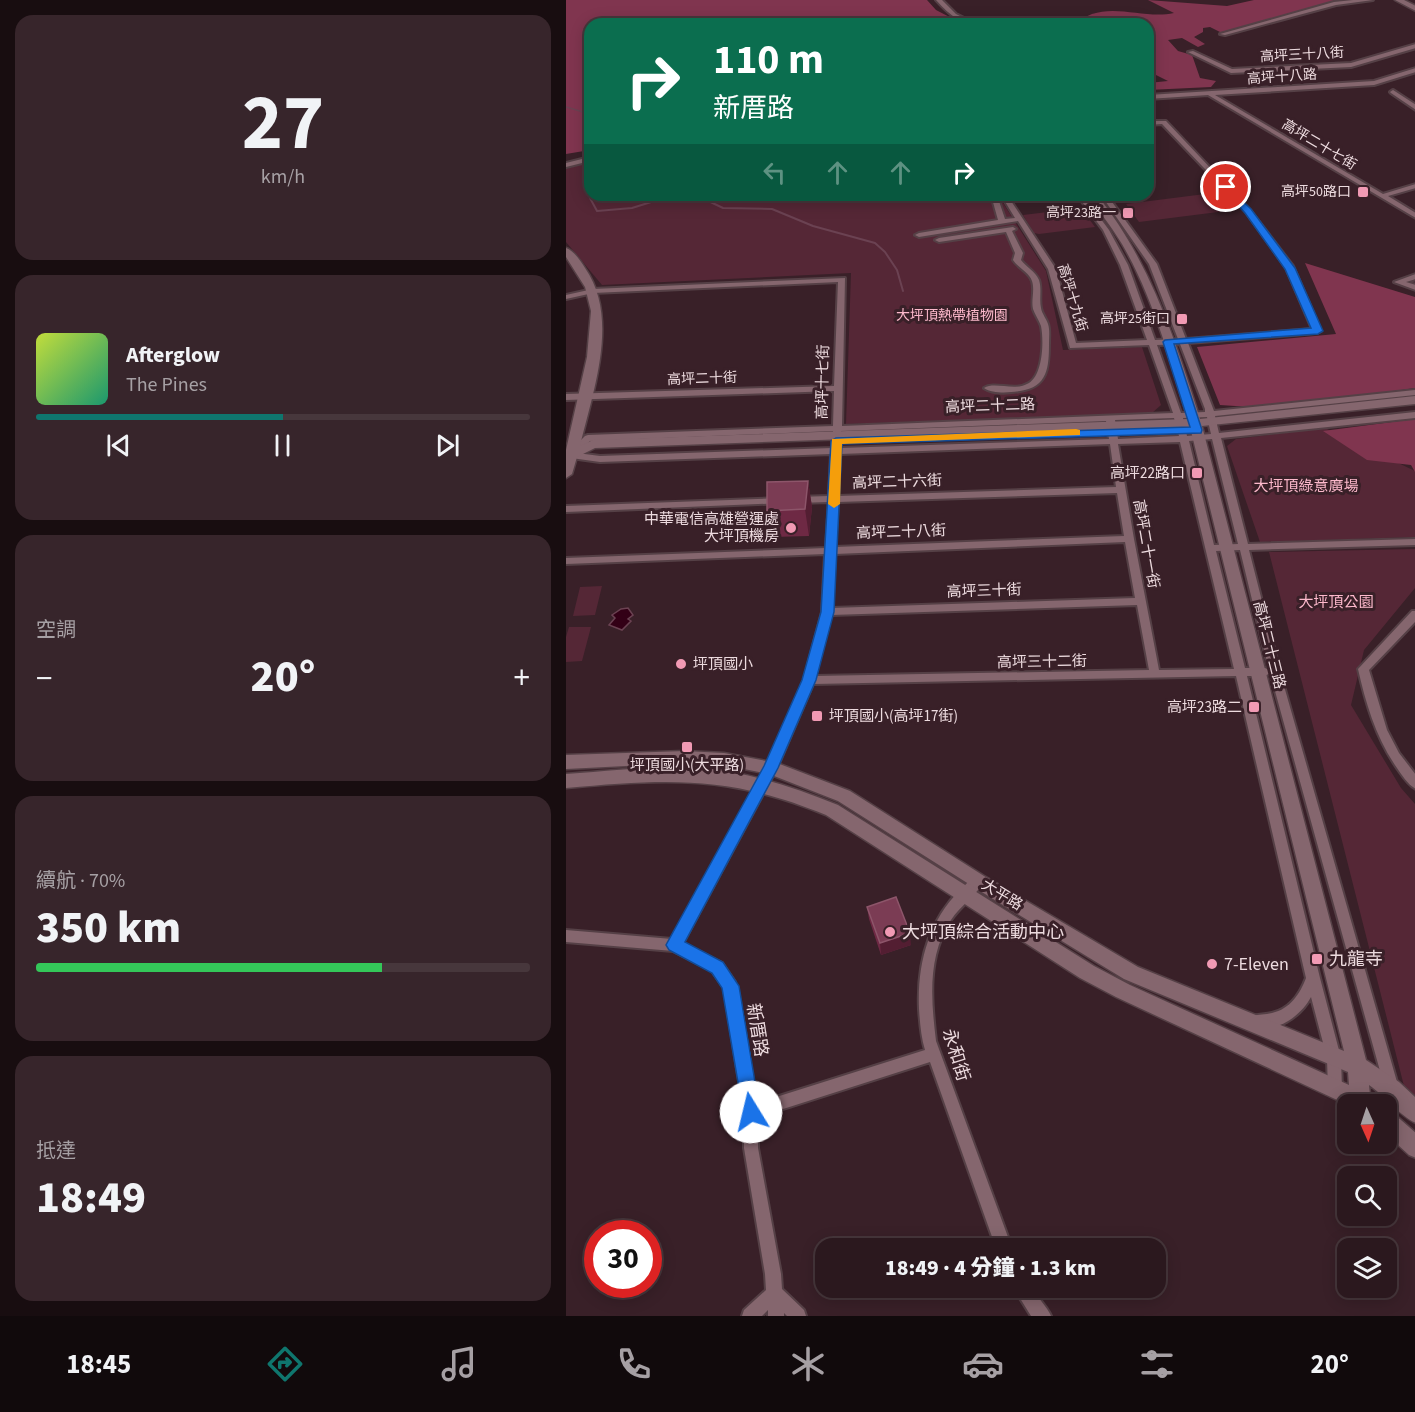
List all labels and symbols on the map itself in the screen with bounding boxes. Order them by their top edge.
street label: 高坪三十八街 [1260,43,1344,67]
street label: 高坪十八路 [1246,65,1318,89]
street label: 高坪二十七街 [1278,115,1360,175]
pin [1200,161,1251,212]
place label: 高坪50路口 [1281,182,1351,202]
marker: 高坪50路口 [1356,185,1370,199]
place label: 高坪23路一 [1046,203,1116,223]
marker: 高坪23路一 [1121,206,1135,220]
street label: 高坪十九街 [1052,262,1092,334]
park label: 大坪頂熱帶植物園 [896,306,1008,326]
place label: 高坪25街口 [1100,309,1170,329]
marker: 高坪25街口 [1175,312,1189,326]
street label: 高坪十七街 [812,344,834,420]
street label: 高坪二十街 [667,368,737,390]
street label: 高坪二十二路 [945,394,1035,418]
place label: 高坪22路口 [1110,463,1185,484]
marker: 高坪22路口 [1190,466,1204,480]
street label: 高坪二十六街 [852,470,942,494]
park label: 大坪頂綠意廣場 [1253,476,1359,497]
street label: 高坪二十一街 [1128,498,1164,590]
place label: 中華電信高雄營運處 大坪頂機房 [644,509,779,547]
street label: 高坪二十八街 [856,520,946,544]
marker: 中華電信高雄營運處 大坪頂機房 [784,521,798,535]
street label: 高坪三十街 [946,579,1022,603]
park label: 大坪頂公園 [1298,592,1374,613]
street label: 高坪二十三路 [1248,599,1290,691]
street label: 高坪三十二街 [997,651,1087,673]
place label: 坪頂國小 [693,654,753,675]
marker: 坪頂國小 [674,657,688,671]
place label: 高坪23路二 [1167,697,1242,718]
marker: 高坪23路二 [1247,700,1261,714]
place label: 坪頂國小(高坪17街) [829,706,958,727]
marker: 坪頂國小(高坪17街) [810,709,824,723]
marker: 坪頂國小(大平路) [680,740,694,754]
place label: 坪頂國小(大平路) [630,755,744,776]
street label: 大平路 [977,874,1027,916]
place label: 大坪頂綜合活動中心 [902,920,1064,945]
marker: 大坪頂綜合活動中心 [883,925,897,939]
place label: 九龍寺 [1329,947,1383,972]
place label: 7-Eleven [1224,952,1289,977]
marker: 九龍寺 [1310,952,1324,966]
marker: 7-Eleven [1205,957,1219,971]
street label: 新厝路 [740,1001,774,1059]
street label: 永和街 [936,1026,976,1084]
position arrow [719,1080,783,1144]
north arrow [1337,1094,1397,1154]
speed limit sign: 30 [584,1220,662,1298]

